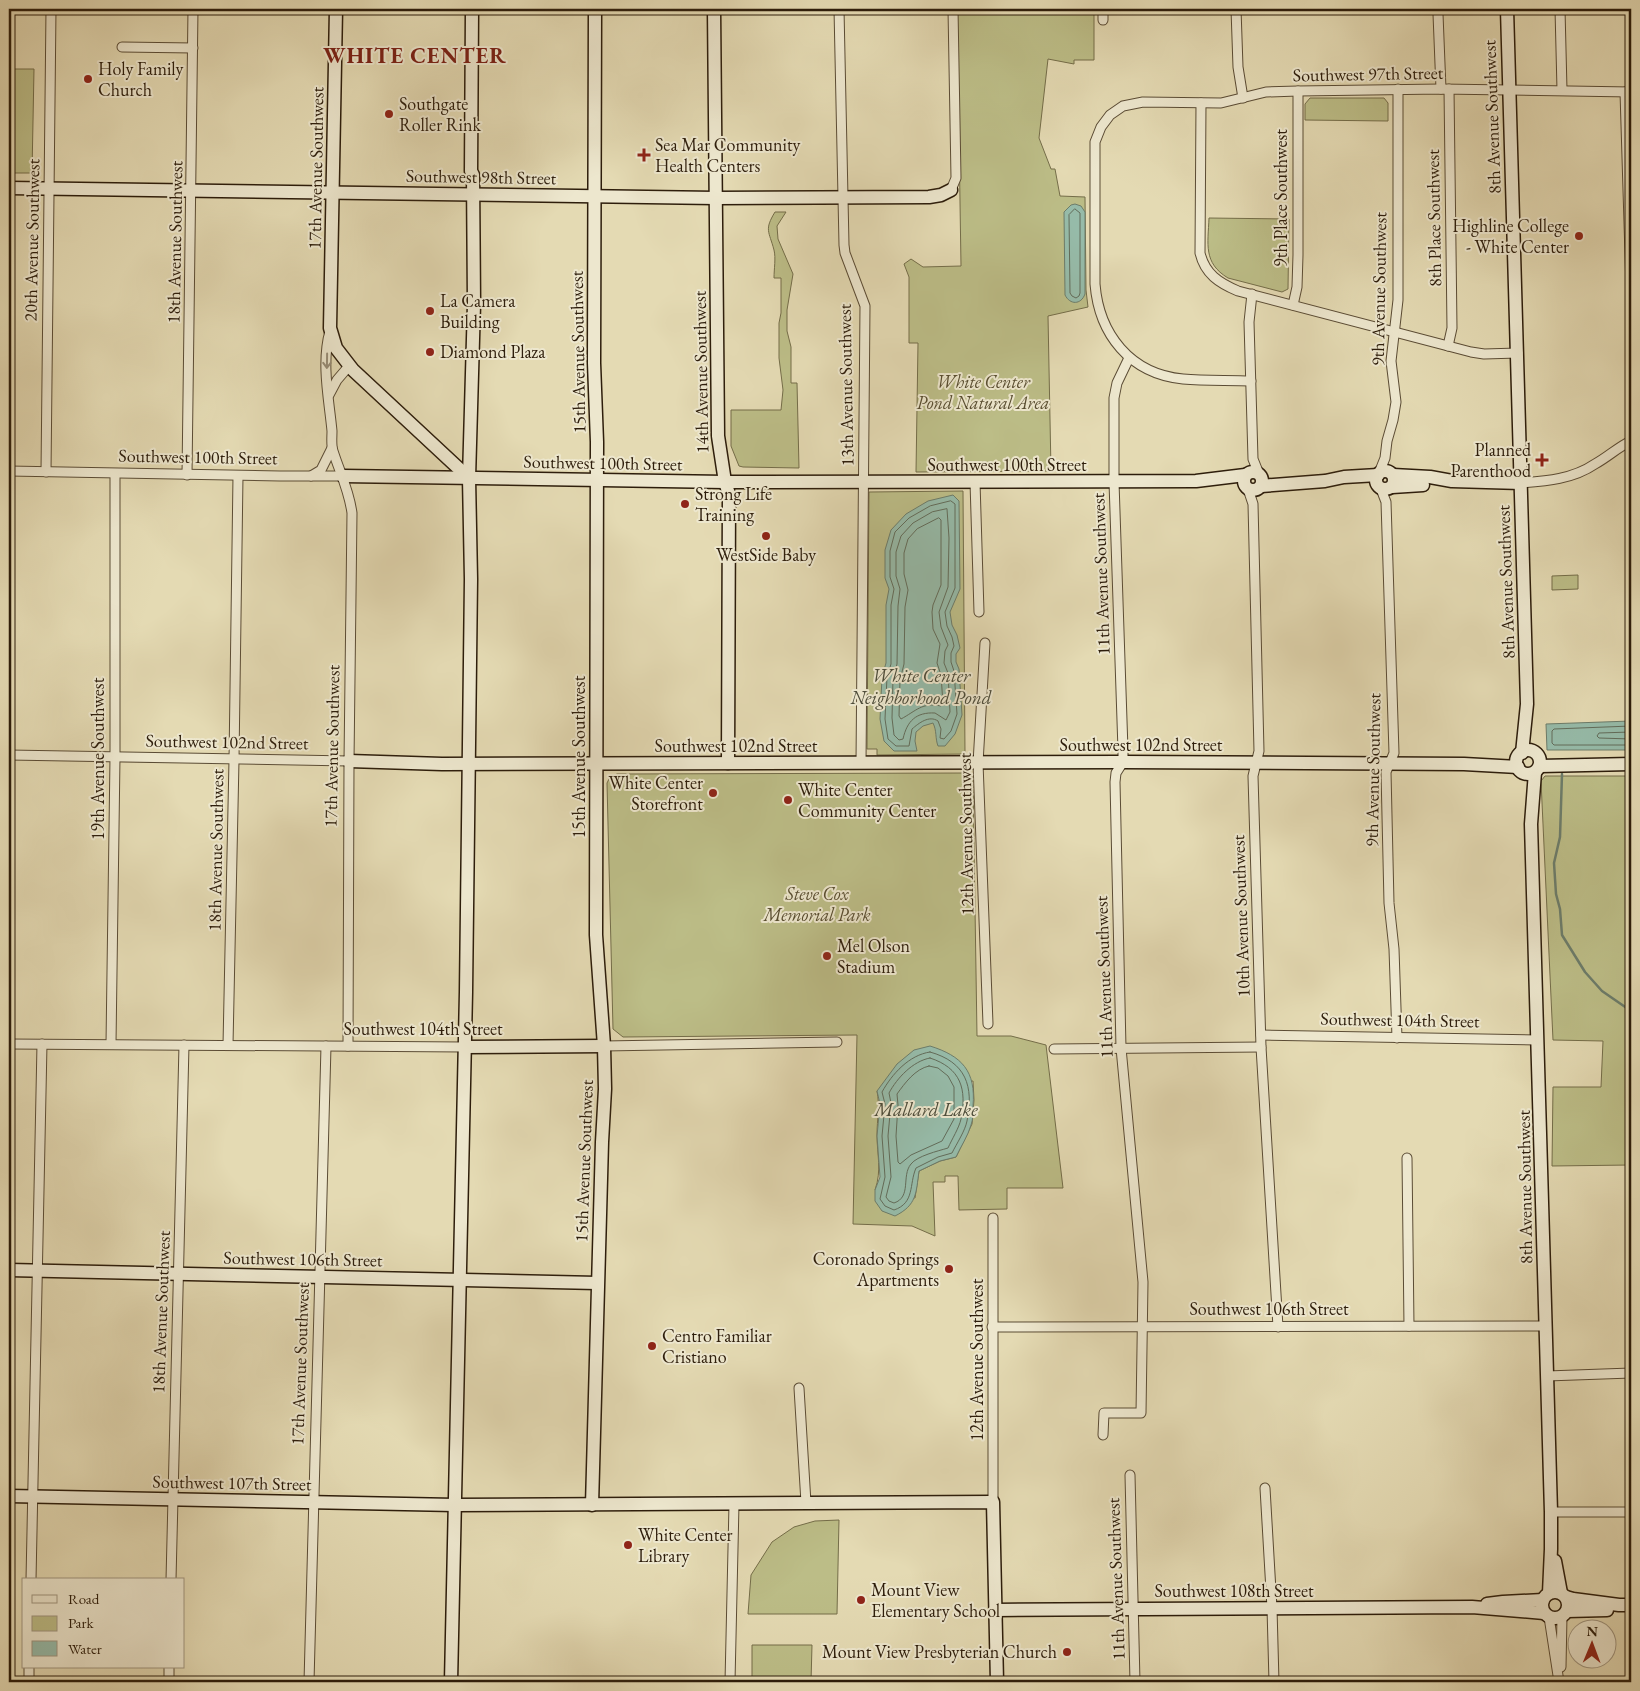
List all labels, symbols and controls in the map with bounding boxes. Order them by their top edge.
street label: 8th Avenue Southwest [1477,39,1506,194]
district label: WHITE CENTER [323,41,507,70]
place label: Holy Family Church [98,57,184,101]
street label: Southwest 97th Street [1293,61,1444,86]
marker: Holy Family Church [82,73,94,85]
street label: 17th Avenue Southwest [303,86,328,250]
place label: Southgate Roller Rink [399,92,481,136]
marker: Southgate Roller Rink [383,108,395,120]
street label: 9th Place Southwest [1269,129,1292,267]
place label: Sea Mar Community Health Centers [655,133,801,177]
marker: Sea Mar Community Health Centers [637,148,651,162]
street label: 8th Place Southwest [1421,149,1446,287]
street label: 20th Avenue Southwest [19,158,44,322]
street label: 18th Avenue Southwest [162,160,187,324]
street label: Southwest 98th Street [406,164,557,189]
street label: 9th Avenue Southwest [1366,211,1391,366]
place label: Highline College - White Center [1452,214,1569,258]
marker: Highline College - White Center [1573,230,1585,242]
street label: 15th Avenue Southwest [565,270,590,434]
place label: La Camera Building [440,289,516,333]
street label: 14th Avenue Southwest [688,290,713,454]
street label: 13th Avenue Southwest [833,303,858,467]
marker: La Camera Building [424,305,436,317]
place label: Diamond Plaza [440,340,546,363]
marker: Diamond Plaza [424,346,436,358]
one-way arrow [322,353,332,369]
park label: White Center Pond Natural Area [917,370,1049,414]
place label: Planned Parenthood [1450,438,1532,482]
street label: Southwest 100th Street [118,444,278,469]
street label: Southwest 100th Street [523,450,683,475]
street label: Southwest 100th Street [927,453,1087,476]
marker: Planned Parenthood [1535,453,1549,467]
place label: Strong Life Training [695,482,772,526]
street label: 11th Avenue Southwest [1086,492,1115,656]
marker: Strong Life Training [679,498,691,510]
street label: 8th Avenue Southwest [1491,504,1520,659]
marker: WestSide Baby [760,530,772,542]
place label: WestSide Baby [716,543,816,566]
water label: White Center Neighborhood Pond [849,663,992,710]
street label: 17th Avenue Southwest [319,664,344,828]
street label: 15th Avenue Southwest [567,675,590,838]
street label: 19th Avenue Southwest [86,677,109,840]
street label: 9th Avenue Southwest [1360,692,1385,847]
street label: Southwest 102nd Street [145,729,309,754]
street label: Southwest 102nd Street [1060,733,1223,756]
street label: Southwest 102nd Street [655,734,818,757]
street label: 12th Avenue Southwest [953,752,978,916]
street label: 18th Avenue Southwest [203,768,228,932]
place label: White Center Storefront [609,771,703,815]
place label: White Center Community Center [798,778,936,822]
marker: White Center Storefront [707,787,719,799]
marker: White Center Community Center [782,794,794,806]
street label: 10th Avenue Southwest [1226,834,1255,998]
park label: Steve Cox Memorial Park [762,882,871,926]
street label: 11th Avenue Southwest [1089,895,1118,1059]
place label: Mel Olson Stadium [837,934,911,978]
marker: Mel Olson Stadium [821,950,833,962]
street label: Southwest 104th Street [1320,1007,1480,1032]
street label: Southwest 104th Street [343,1017,503,1040]
street label: 15th Avenue Southwest [569,1079,598,1243]
water label: Mallard Lake [873,1097,978,1122]
street label: 8th Avenue Southwest [1512,1109,1537,1264]
street label: 18th Avenue Southwest [146,1230,175,1394]
street label: Southwest 106th Street [223,1246,383,1271]
place label: Coronado Springs Apartments [813,1247,939,1291]
marker: Coronado Springs Apartments [943,1263,955,1275]
street label: 12th Avenue Southwest [965,1278,988,1441]
street label: 17th Avenue Southwest [285,1282,314,1446]
street label: Southwest 106th Street [1189,1297,1349,1320]
place label: Centro Familiar Cristiano [662,1324,772,1368]
marker: Centro Familiar Cristiano [646,1340,658,1352]
street label: Southwest 107th Street [152,1470,312,1495]
street label: 11th Avenue Southwest [1101,1497,1130,1661]
place label: White Center Library [638,1523,732,1567]
marker: White Center Library [622,1539,634,1551]
legend [22,1578,185,1668]
place label: Mount View Elementary School [871,1578,1000,1622]
street label: Southwest 108th Street [1154,1579,1314,1602]
text: Road [68,1589,100,1608]
marker: Mount View Elementary School [855,1594,867,1606]
text: Park [68,1613,95,1632]
north arrow [1568,1618,1618,1668]
text: N [1586,1622,1599,1640]
text: Water [68,1639,102,1658]
place label: Mount View Presbyterian Church [822,1640,1057,1663]
marker: Mount View Presbyterian Church [1061,1646,1073,1658]

